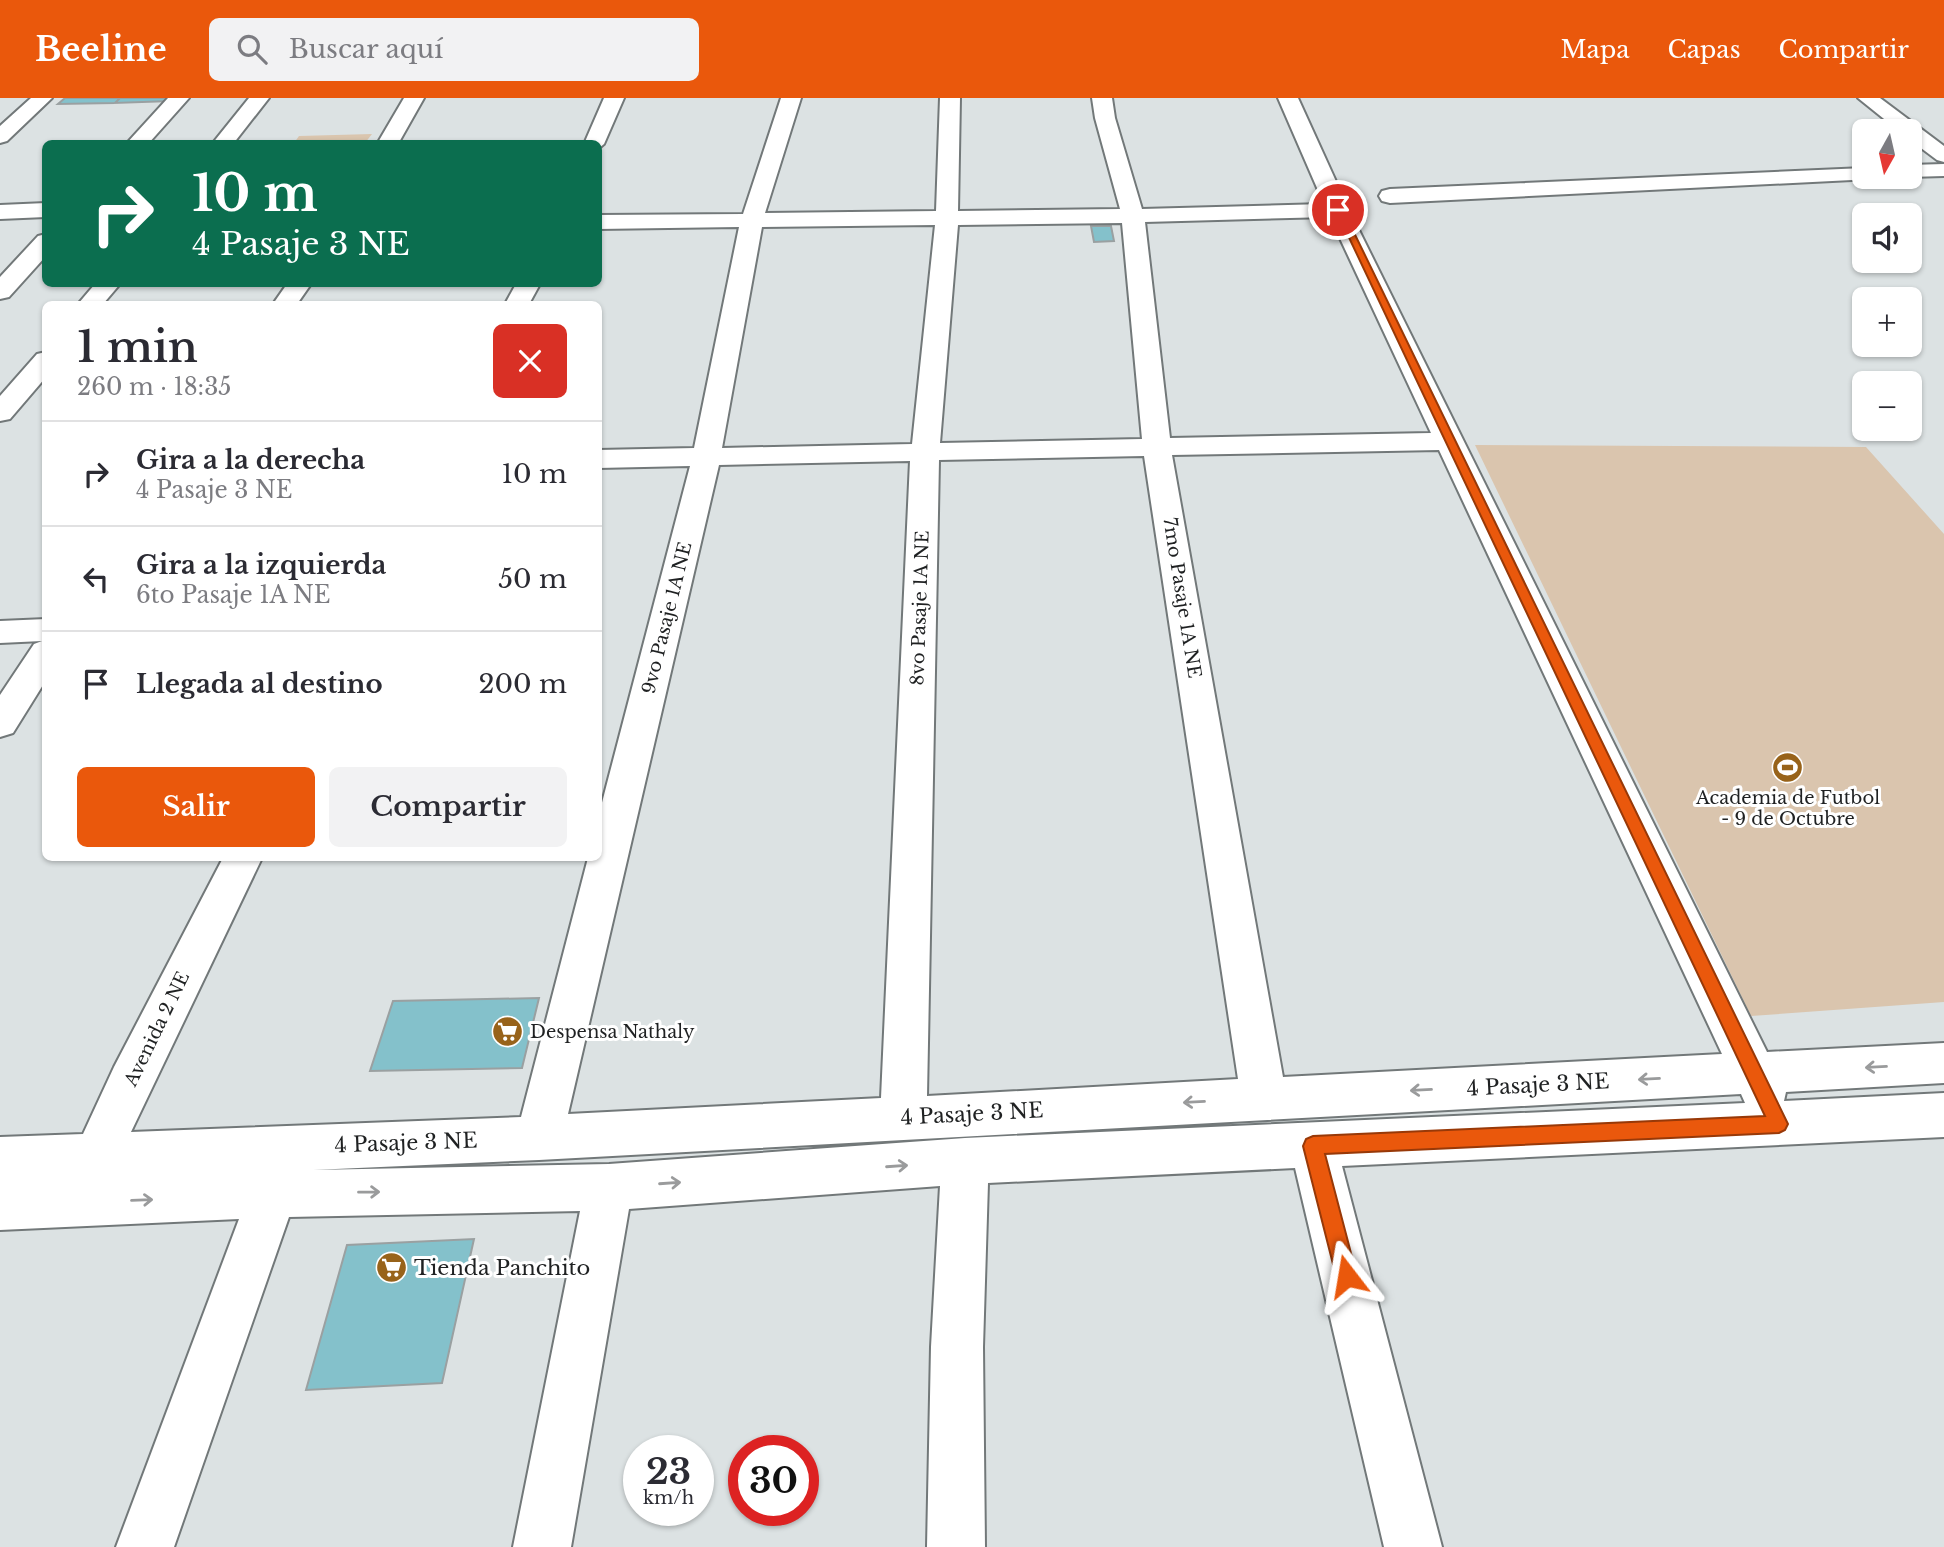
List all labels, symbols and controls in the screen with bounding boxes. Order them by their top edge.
search box [209,18,699,81]
text: Beeline [35,29,167,70]
icon: search [233,30,271,68]
text: Buscar aquí [289,33,443,65]
text: Mapa [1560,35,1630,64]
text: Capas [1668,35,1741,64]
text: Compartir [1779,35,1909,64]
north arrow [1852,119,1922,189]
map controls [1852,119,1922,441]
text: 10 m [192,163,318,224]
icon: right [77,168,168,259]
pin [1308,180,1368,240]
icon: arrive [1319,191,1357,229]
button: sound [1852,203,1922,273]
text: 4 Pasaje 3 NE [192,224,410,264]
button: + [1852,287,1922,357]
text: 1 min [77,321,198,373]
button: close [493,324,567,398]
button: − [1852,371,1922,441]
text: 260 m · 18:35 [77,373,231,401]
text: Gira a la derecha [136,444,365,476]
icon: right [77,455,115,493]
text: 10 m [501,458,567,490]
text: 4 Pasaje 3 NE [136,476,293,504]
street label: 7mo Pasaje 1A NE [1158,516,1206,680]
street label: 8vo Pasaje 1A NE [906,530,934,686]
street label: 9vo Pasaje 1A NE [637,540,697,696]
text: Gira a la izquierda [136,549,386,581]
icon: left [77,560,115,598]
text: 50 m [498,563,567,595]
text: 6to Pasaje 1A NE [136,581,330,609]
icon: arrive [77,665,115,703]
text: Llegada al destino [136,668,383,700]
text: 200 m [478,668,567,700]
sports icon: Academia de Futbol - 9 de Octubre [1771,751,1805,785]
button: Salir [77,767,315,847]
button: Compartir [329,767,567,847]
place label: Academia de Futbol - 9 de Octubre [1695,787,1880,830]
street label: Avenida 2 NE [119,968,194,1091]
supermarket icon: Despensa Nathaly [490,1015,524,1049]
place label: Despensa Nathaly [530,1021,695,1043]
one-way arrow [1865,1061,1888,1074]
street label: 4 Pasaje 3 NE [1466,1068,1610,1102]
one-way arrow [1637,1073,1660,1086]
one-way arrow [1410,1084,1433,1097]
one-way arrow [1183,1095,1206,1108]
street label: 4 Pasaje 3 NE [900,1097,1044,1131]
street label: 4 Pasaje 3 NE [334,1128,478,1158]
one-way arrow [885,1159,907,1172]
one-way arrow [658,1176,681,1189]
one-way arrow [357,1185,380,1199]
one-way arrow [130,1193,153,1206]
position arrow [1310,1239,1384,1313]
supermarket icon: Tienda Panchito [374,1251,408,1285]
place label: Tienda Panchito [414,1255,590,1281]
speed limit sign: 30 [728,1435,819,1526]
text: 23 [646,1450,691,1493]
text: km/h [643,1487,694,1509]

